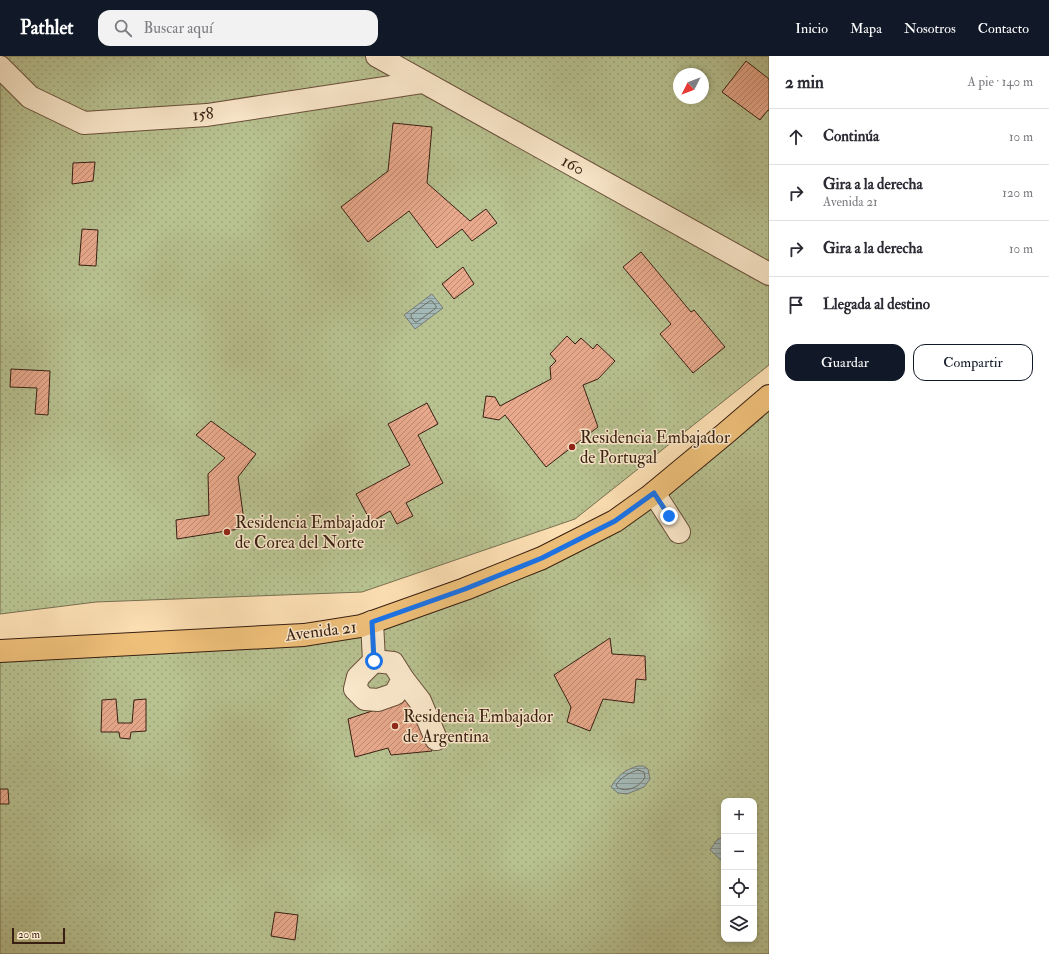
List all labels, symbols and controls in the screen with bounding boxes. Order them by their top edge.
search box [98,10,378,46]
text: Pathlet [20,16,74,40]
icon: search [112,17,134,39]
text: Buscar aquí [144,19,213,38]
text: Inicio [795,20,828,37]
text: Mapa [850,20,882,37]
text: Nosotros [904,20,956,37]
text: Contacto [978,20,1029,37]
north arrow [673,68,709,104]
text: 2 min [785,72,824,93]
text: A pie · 140 m [967,74,1033,90]
street label: 158 [191,102,215,126]
icon: ahead [785,126,807,148]
text: Continúa [823,127,879,146]
text: 10 m [1009,129,1033,145]
street label: 160 [558,150,588,180]
text: Gira a la derecha [823,175,923,194]
icon: right [785,182,807,204]
text: 120 m [1002,185,1033,201]
text: Avenida 21 [823,194,878,210]
icon: right [785,238,807,260]
text: Gira a la derecha [823,239,923,258]
text: 10 m [1009,241,1033,257]
icon: arrive [785,294,807,316]
text: Llegada al destino [823,295,930,314]
button: Guardar [785,344,905,381]
button: Compartir [913,344,1033,381]
place label: Residencia Embajador de Portugal [580,427,731,468]
marker: Residencia Embajador de Portugal [567,442,577,452]
route end [660,507,678,525]
place label: Residencia Embajador de Corea del Norte [235,512,386,553]
marker: Residencia Embajador de Corea del Norte [222,527,232,537]
street label: Avenida 21 [283,616,358,646]
route start [365,652,383,670]
place label: Residencia Embajador de Argentina [403,706,554,747]
marker: Residencia Embajador de Argentina [390,721,400,731]
map controls [721,798,757,942]
button: + [721,798,757,834]
button: − [721,834,757,870]
button: locate [721,870,757,906]
button: layers [721,906,757,942]
scale bar [12,926,65,945]
text: 20 m [18,928,40,941]

